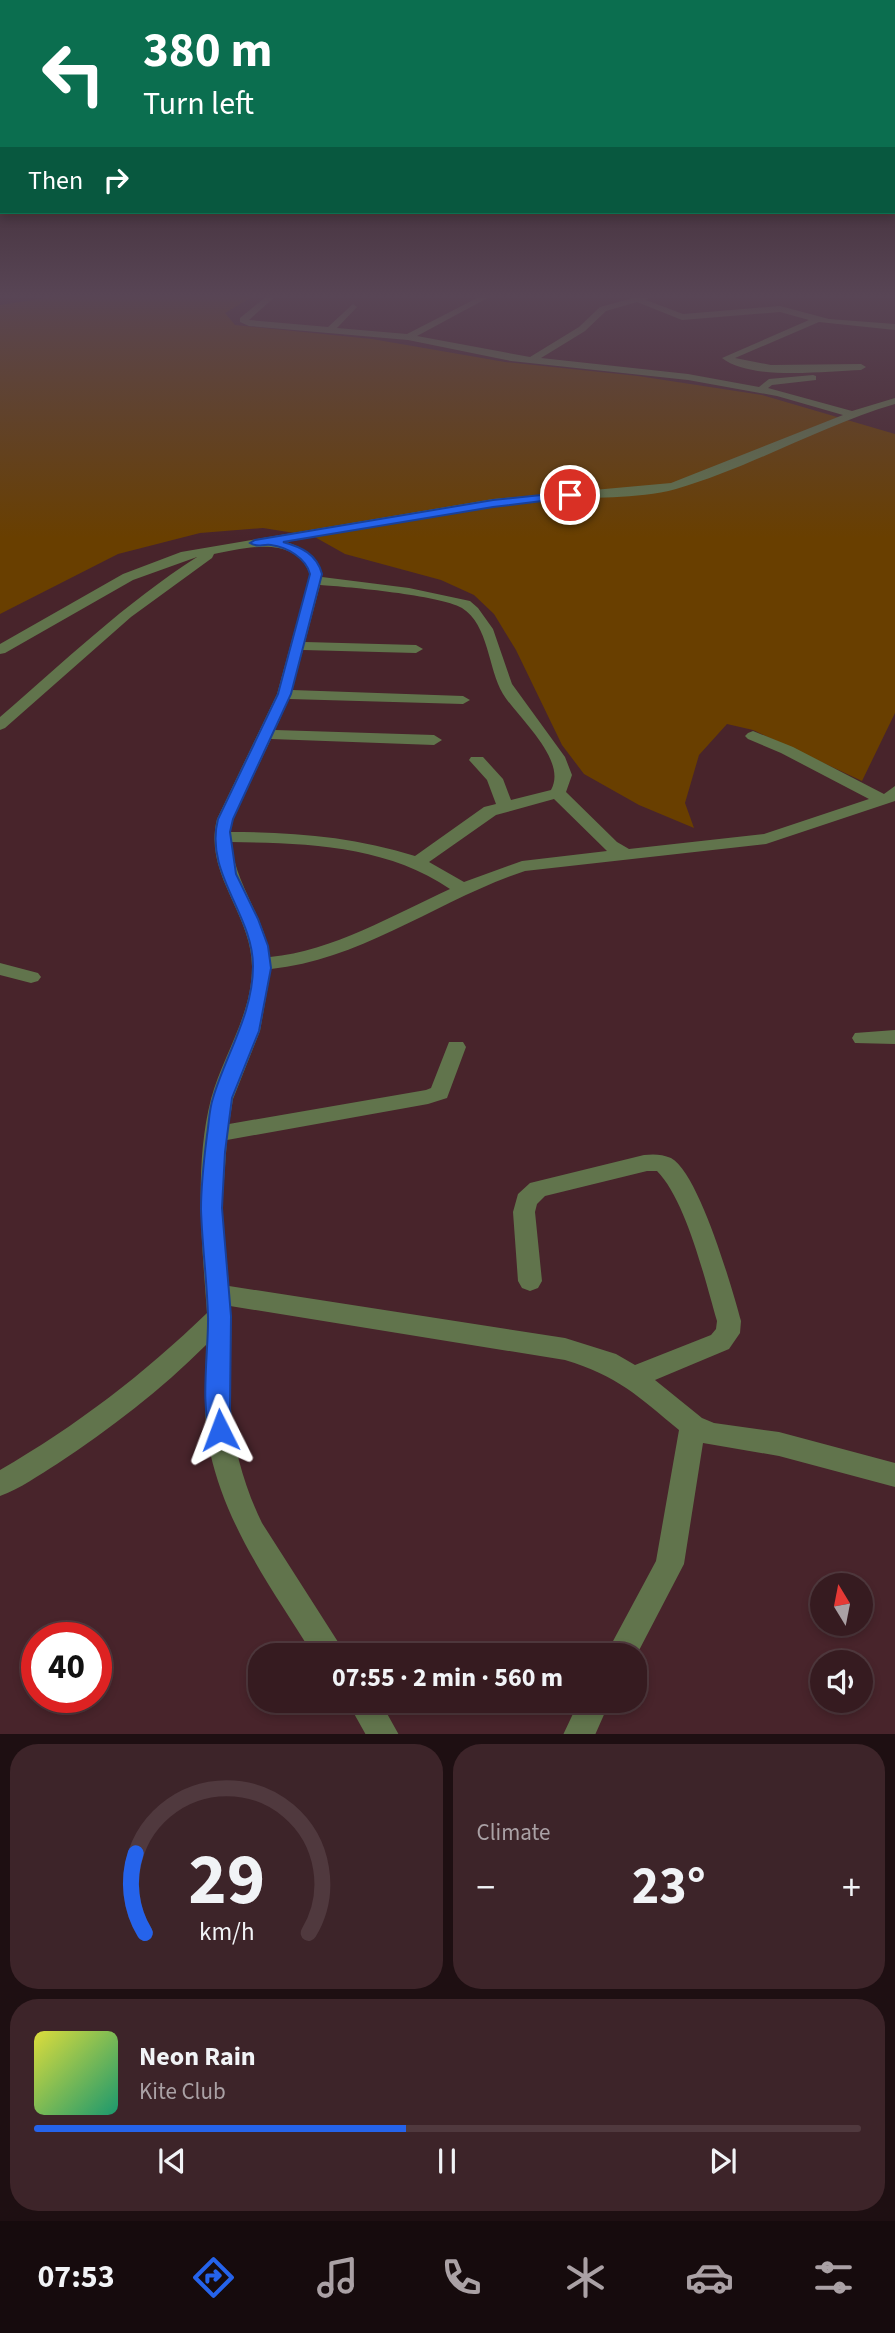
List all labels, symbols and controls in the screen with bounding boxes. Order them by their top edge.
text: 380 m [143,16,272,86]
icon: left [28,28,119,119]
text: Turn left [143,81,254,127]
icon: right [97,161,135,199]
text: Then [28,162,83,199]
pin [540,465,600,525]
icon: arrive [551,476,589,514]
position arrow [183,1393,257,1467]
north arrow [810,1573,873,1636]
map controls [810,1573,873,1713]
speed limit sign: 40 [21,1622,112,1713]
button: sound [810,1650,873,1713]
text: 07:55 · 2 min · 560 m [332,1659,563,1696]
text: Climate [477,1816,550,1849]
text: 29 [188,1828,265,1932]
text: 23° [632,1850,706,1924]
text: − [477,1861,495,1915]
text: + [842,1861,861,1915]
text: km/h [199,1913,254,1949]
text: Neon Rain [139,2038,256,2075]
text: Kite Club [139,2075,226,2108]
icon: previous [153,2142,191,2180]
icon: pause [428,2142,466,2180]
icon: next [704,2142,742,2180]
icon: directions [189,2253,238,2302]
icon: music [313,2253,362,2302]
icon: phone [437,2253,486,2302]
icon: climate [561,2253,610,2302]
icon: car [685,2253,734,2302]
icon: filters [809,2253,858,2302]
text: 07:53 [37,2254,115,2300]

